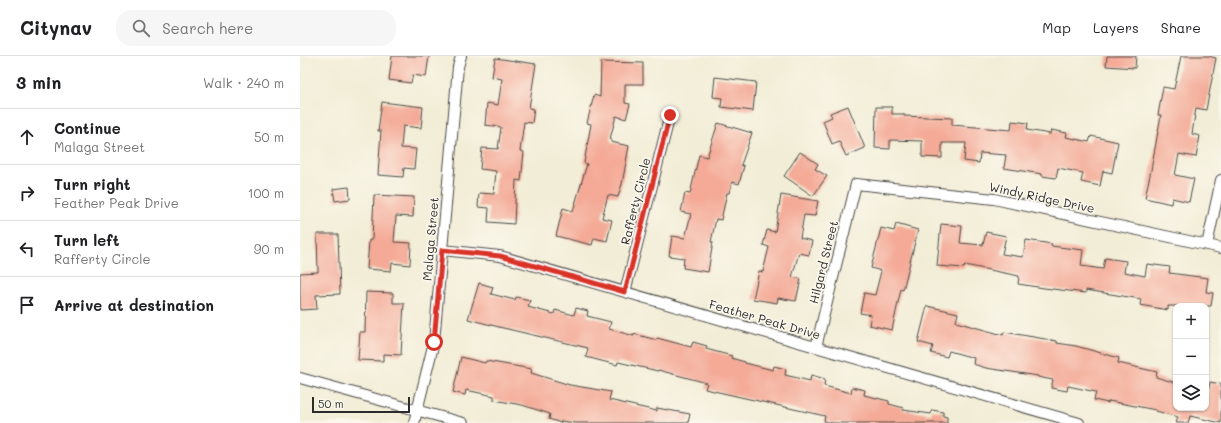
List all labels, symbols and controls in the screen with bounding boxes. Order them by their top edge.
search box [116,10,396,46]
text: Citynav [20,15,92,40]
icon: search [130,17,152,39]
text: Search here [162,18,253,38]
text: Map [1042,18,1071,37]
text: Layers [1093,18,1139,37]
text: Share [1161,18,1201,37]
text: 3 min [16,71,61,93]
text: Walk · 240 m [203,74,284,91]
route end [661,106,679,124]
text: Continue [54,118,121,138]
icon: ahead [16,126,38,148]
text: 50 m [254,128,284,145]
text: Malaga Street [54,138,145,155]
street label: Rafferty Circle [616,156,654,246]
text: Turn right [54,174,131,194]
street label: Windy Ridge Drive [988,178,1096,216]
icon: right [16,182,38,204]
text: 100 m [248,184,284,201]
text: Feather Peak Drive [54,194,179,211]
street label: Malaga Street [418,196,442,282]
street label: Hilgard Street [805,219,841,305]
text: Turn left [54,230,119,250]
icon: left [16,238,38,260]
text: 90 m [254,240,284,257]
text: Rafferty Circle [54,250,151,267]
icon: arrive [16,294,38,316]
text: Arrive at destination [54,295,214,315]
street label: Feather Peak Drive [707,295,823,343]
map controls [1173,303,1209,411]
button: + [1173,303,1209,339]
route start [425,333,443,351]
button: − [1173,339,1209,375]
button: layers [1173,375,1209,411]
scale bar [312,395,410,414]
text: 50 m [318,396,344,411]

